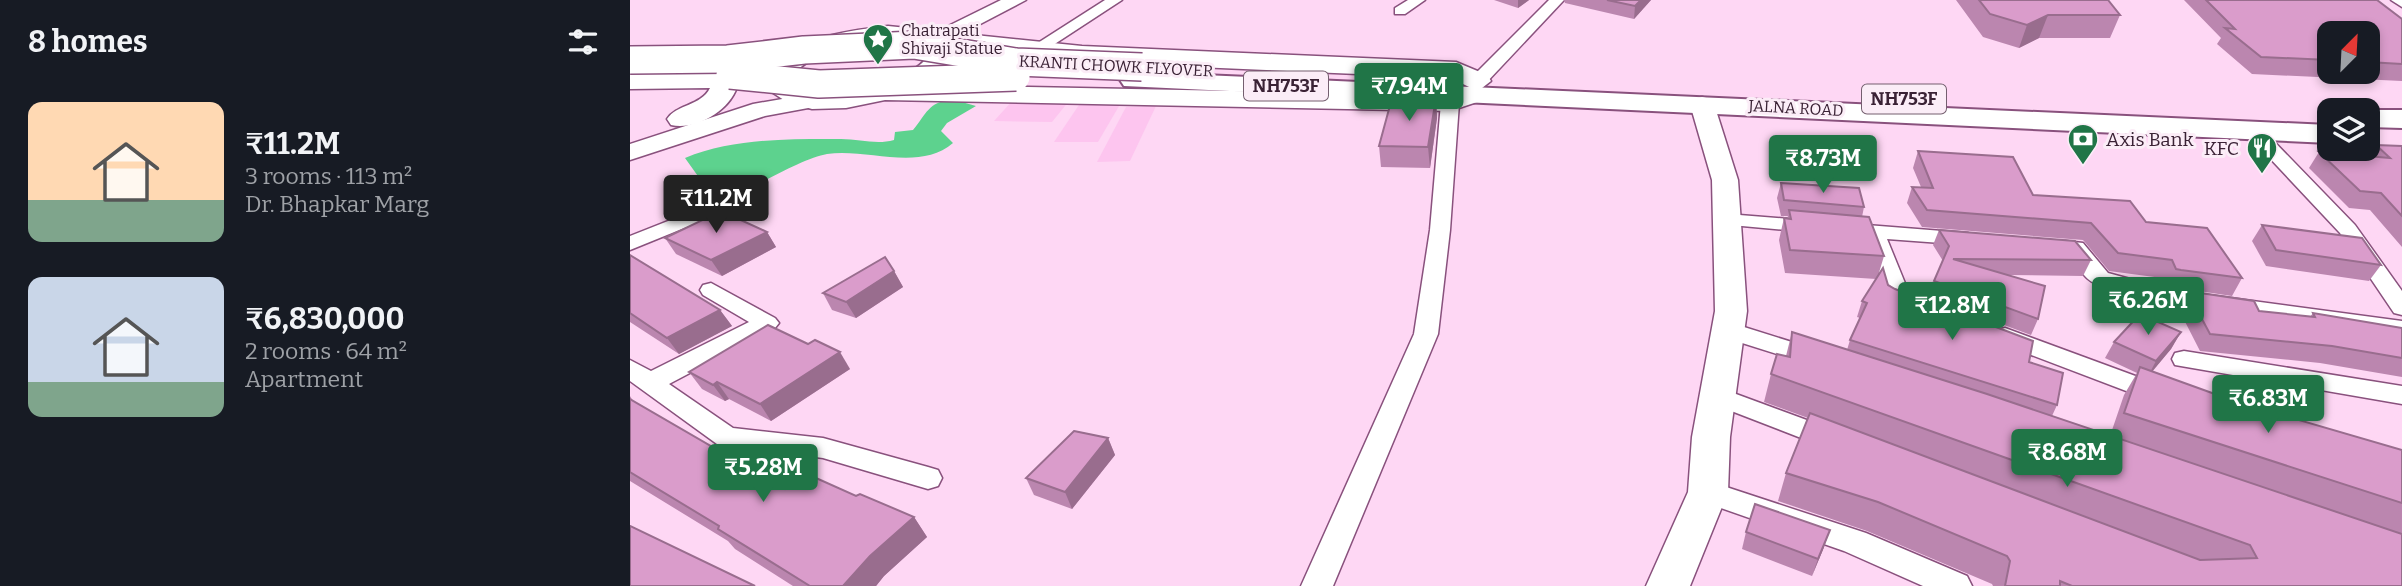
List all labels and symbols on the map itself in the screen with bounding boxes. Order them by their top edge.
place label: Chatrapati Shivaji Statue [901,21,1002,58]
north arrow [2317,21,2380,84]
place icon: Chatrapati Shivaji Statue [861,22,895,66]
street label: KRANTI CHOWK FLYOVER [1018,51,1214,81]
pin: ₹7.94M [1352,64,1466,123]
road number: NH753F [1244,72,1328,100]
road number: NH753F [1862,84,1946,114]
street label: JALNA ROAD [1747,96,1844,120]
bank icon: Axis Bank [2066,122,2100,166]
place label: Axis Bank [2106,128,2194,151]
restaurant icon: KFC [2245,131,2279,175]
pin: ₹8.73M [1766,136,1880,195]
place label: KFC [2204,137,2239,160]
pin: ₹11.2M [659,176,773,235]
pin: ₹6.26M [2091,278,2205,337]
pin: ₹12.8M [1895,282,2009,342]
pin: ₹6.83M [2211,376,2325,435]
pin: ₹8.68M [2010,430,2124,489]
pin: ₹5.28M [706,444,820,504]

